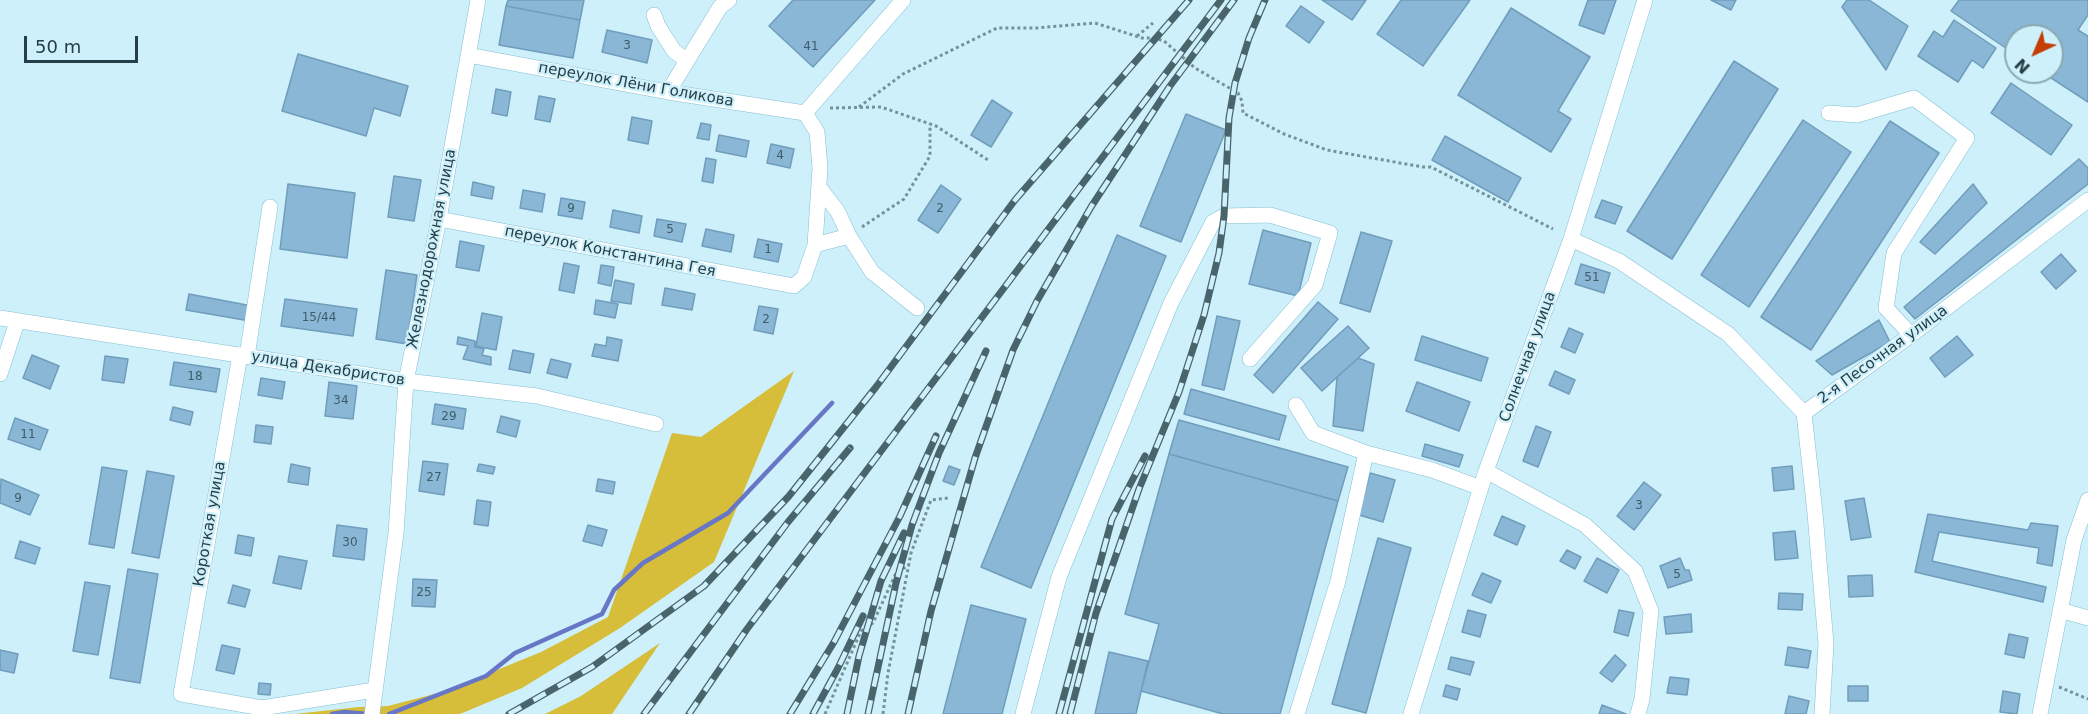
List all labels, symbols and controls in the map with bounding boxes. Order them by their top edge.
scale bar [27,24,141,62]
north arrow [2004,24,2064,84]
text: 50 m [35,36,81,57]
house number: 3 [623,39,631,53]
house number: 41 [803,40,819,54]
text: N [2011,54,2034,77]
street label: переулок Лёни Голикова [537,59,735,111]
street label: Железнодорожная улица [404,147,460,351]
house number: 4 [776,149,784,163]
house number: 9 [567,202,575,216]
house number: 2 [936,202,944,216]
street label: переулок Константина Гея [503,223,717,281]
house number: 5 [666,223,674,237]
house number: 1 [764,243,772,257]
house number: 51 [1584,271,1600,285]
street label: Солнечная улица [1496,289,1560,425]
street label: 2-я Песочная улица [1815,302,1951,408]
house number: 15/44 [302,311,336,325]
house number: 2 [762,313,770,327]
street label: улица Декабристов [250,348,406,390]
house number: 18 [187,370,203,384]
house number: 34 [333,394,349,408]
house number: 29 [441,410,457,424]
house number: 11 [20,428,36,442]
street label: Короткая улица [190,460,230,588]
house number: 27 [426,471,442,485]
house number: 9 [14,492,22,506]
house number: 3 [1635,499,1643,513]
house number: 30 [342,536,358,550]
house number: 5 [1673,568,1681,582]
house number: 25 [416,586,432,600]

